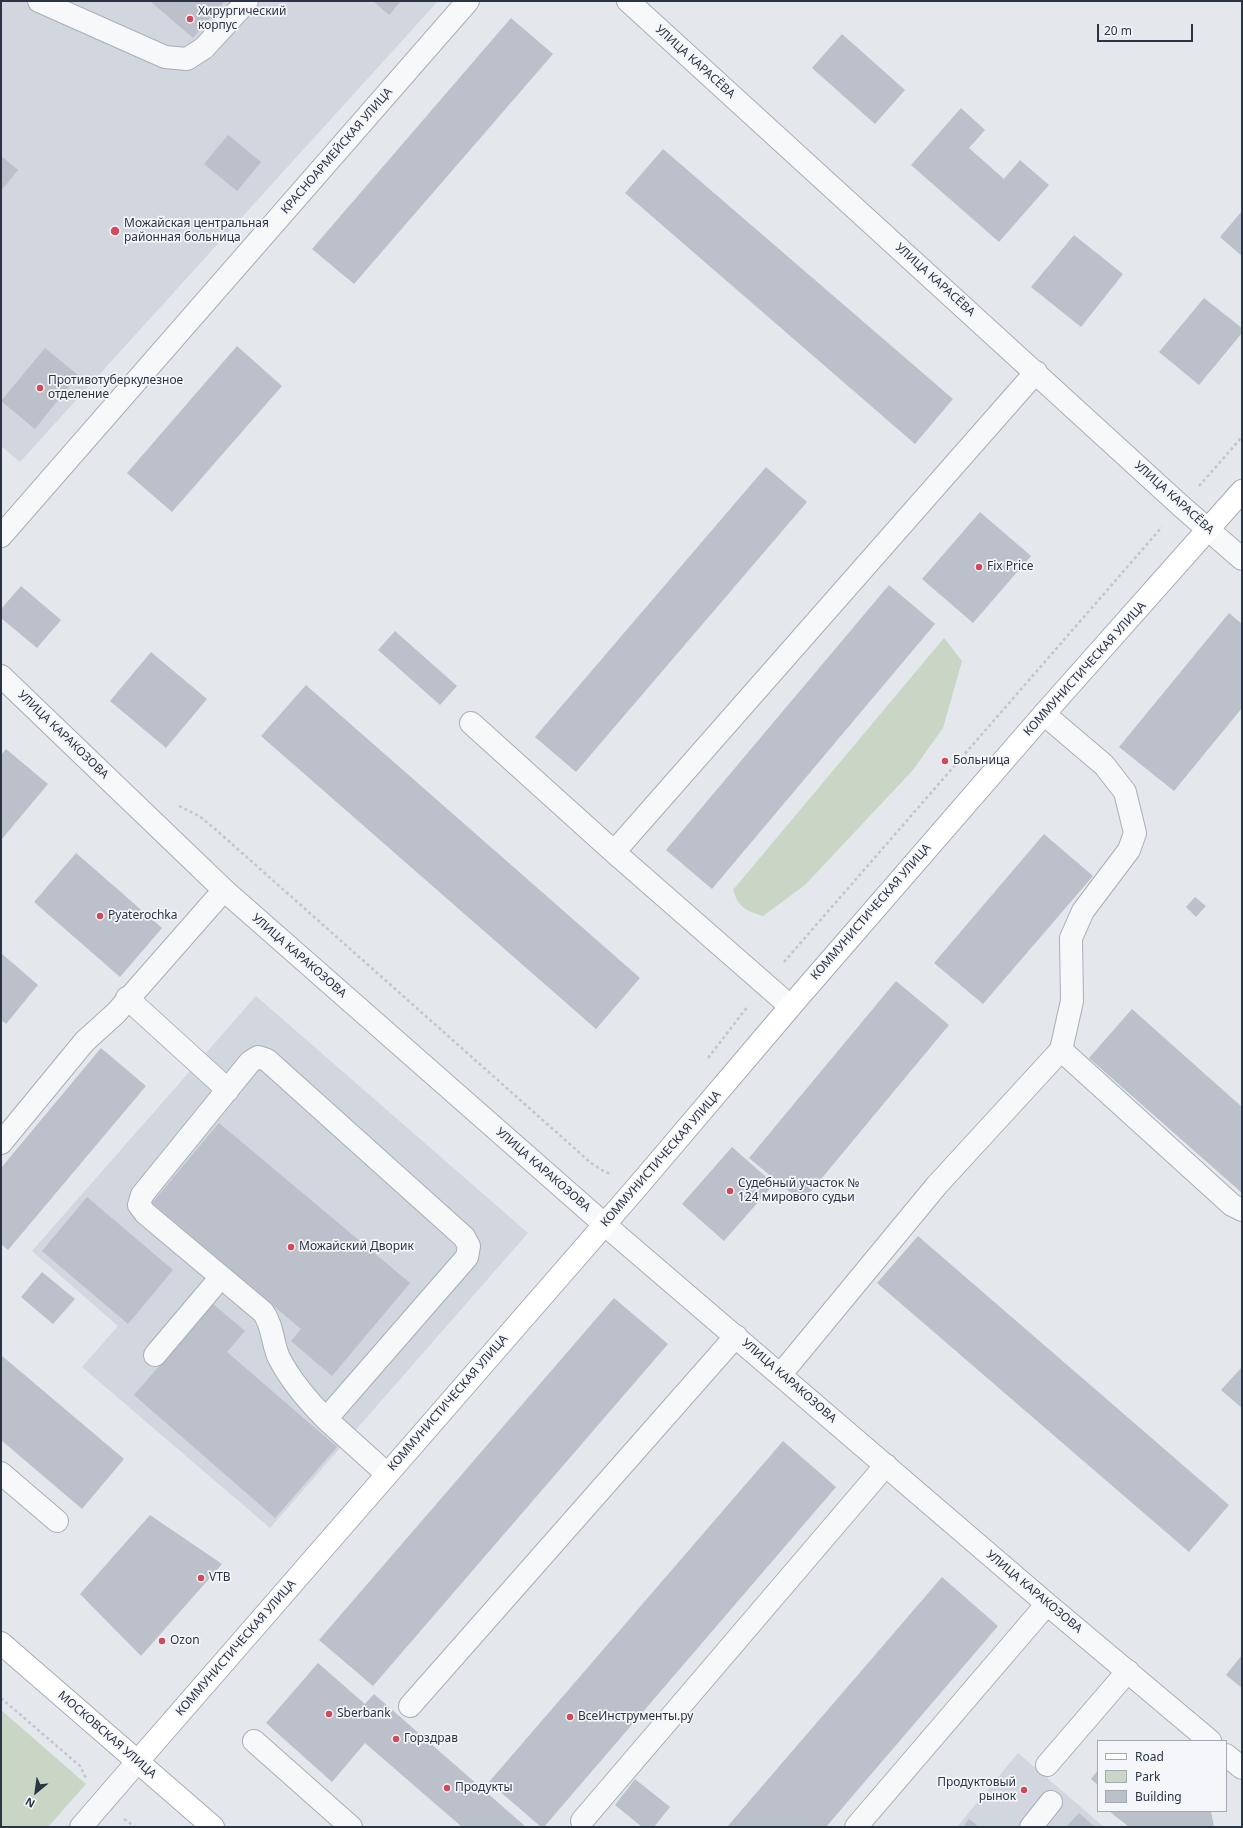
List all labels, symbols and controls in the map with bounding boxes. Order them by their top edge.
place label: Хирургический корпус [198,5,286,33]
marker: Хирургический корпус [185,14,195,24]
scale bar [1099,16,1195,42]
street label: УЛИЦА КАРАСЁВА [652,22,738,102]
text: 20 m [1104,22,1132,39]
street label: КРАСНОАРМЕЙСКАЯ УЛИЦА [278,85,396,217]
place label: Можайская центральная районная больница [124,217,269,245]
marker: Можайская центральная районная больница [109,225,121,237]
street label: УЛИЦА КАРАСЁВА [892,240,978,320]
place label: Противотуберкулезное отделение [48,374,183,402]
marker: Противотуберкулезное отделение [35,383,45,393]
street label: УЛИЦА КАРАСЁВА [1131,458,1217,538]
place label: Fix Price [987,560,1034,574]
marker: Fix Price [974,562,984,572]
street label: КОММУНИСТИЧЕСКАЯ УЛИЦА [1021,599,1149,739]
street label: УЛИЦА КАРАКОЗОВА [15,688,111,782]
place label: Больница [953,754,1010,768]
marker: Больница [940,756,950,766]
street label: КОММУНИСТИЧЕСКАЯ УЛИЦА [808,841,934,983]
place label: Pyaterochka [108,909,178,923]
marker: Pyaterochka [95,911,105,921]
street label: УЛИЦА КАРАКОЗОВА [249,911,349,1001]
street label: КОММУНИСТИЧЕСКАЯ УЛИЦА [598,1088,724,1230]
street label: УЛИЦА КАРАКОЗОВА [493,1125,593,1215]
place label: Судебный участок № 124 мирового судьи [738,1177,859,1205]
marker: Судебный участок № 124 мирового судьи [725,1186,735,1196]
place label: Можайский Дворик [299,1240,414,1254]
marker: Можайский Дворик [286,1242,296,1252]
street label: КОММУНИСТИЧЕСКАЯ УЛИЦА [385,1332,511,1474]
street label: УЛИЦА КАРАКОЗОВА [739,1336,839,1426]
street label: УЛИЦА КАРАКОЗОВА [983,1548,1085,1636]
place label: VTB [209,1571,231,1585]
marker: VTB [196,1573,206,1583]
street label: КОММУНИСТИЧЕСКАЯ УЛИЦА [173,1577,299,1719]
place label: Ozon [170,1634,200,1648]
marker: Ozon [157,1636,167,1646]
street label: МОСКОВСКАЯ УЛИЦА [55,1688,159,1782]
place label: Sberbank [337,1707,391,1721]
marker: Sberbank [324,1709,334,1719]
place label: ВсеИнструменты.ру [578,1710,693,1724]
marker: ВсеИнструменты.ру [565,1712,575,1722]
place label: Горздрав [404,1732,458,1746]
marker: Горздрав [391,1734,401,1744]
legend [1097,1740,1227,1812]
text: Road [1135,1748,1164,1765]
text: Park [1135,1768,1160,1785]
north arrow [16,1772,56,1812]
place label: Продуктовый рынок [937,1776,1016,1804]
place label: Продукты [455,1781,513,1795]
marker: Продукты [442,1783,452,1793]
marker: Продуктовый рынок [1019,1785,1029,1795]
text: Building [1135,1788,1182,1805]
text: N [22,1794,37,1812]

